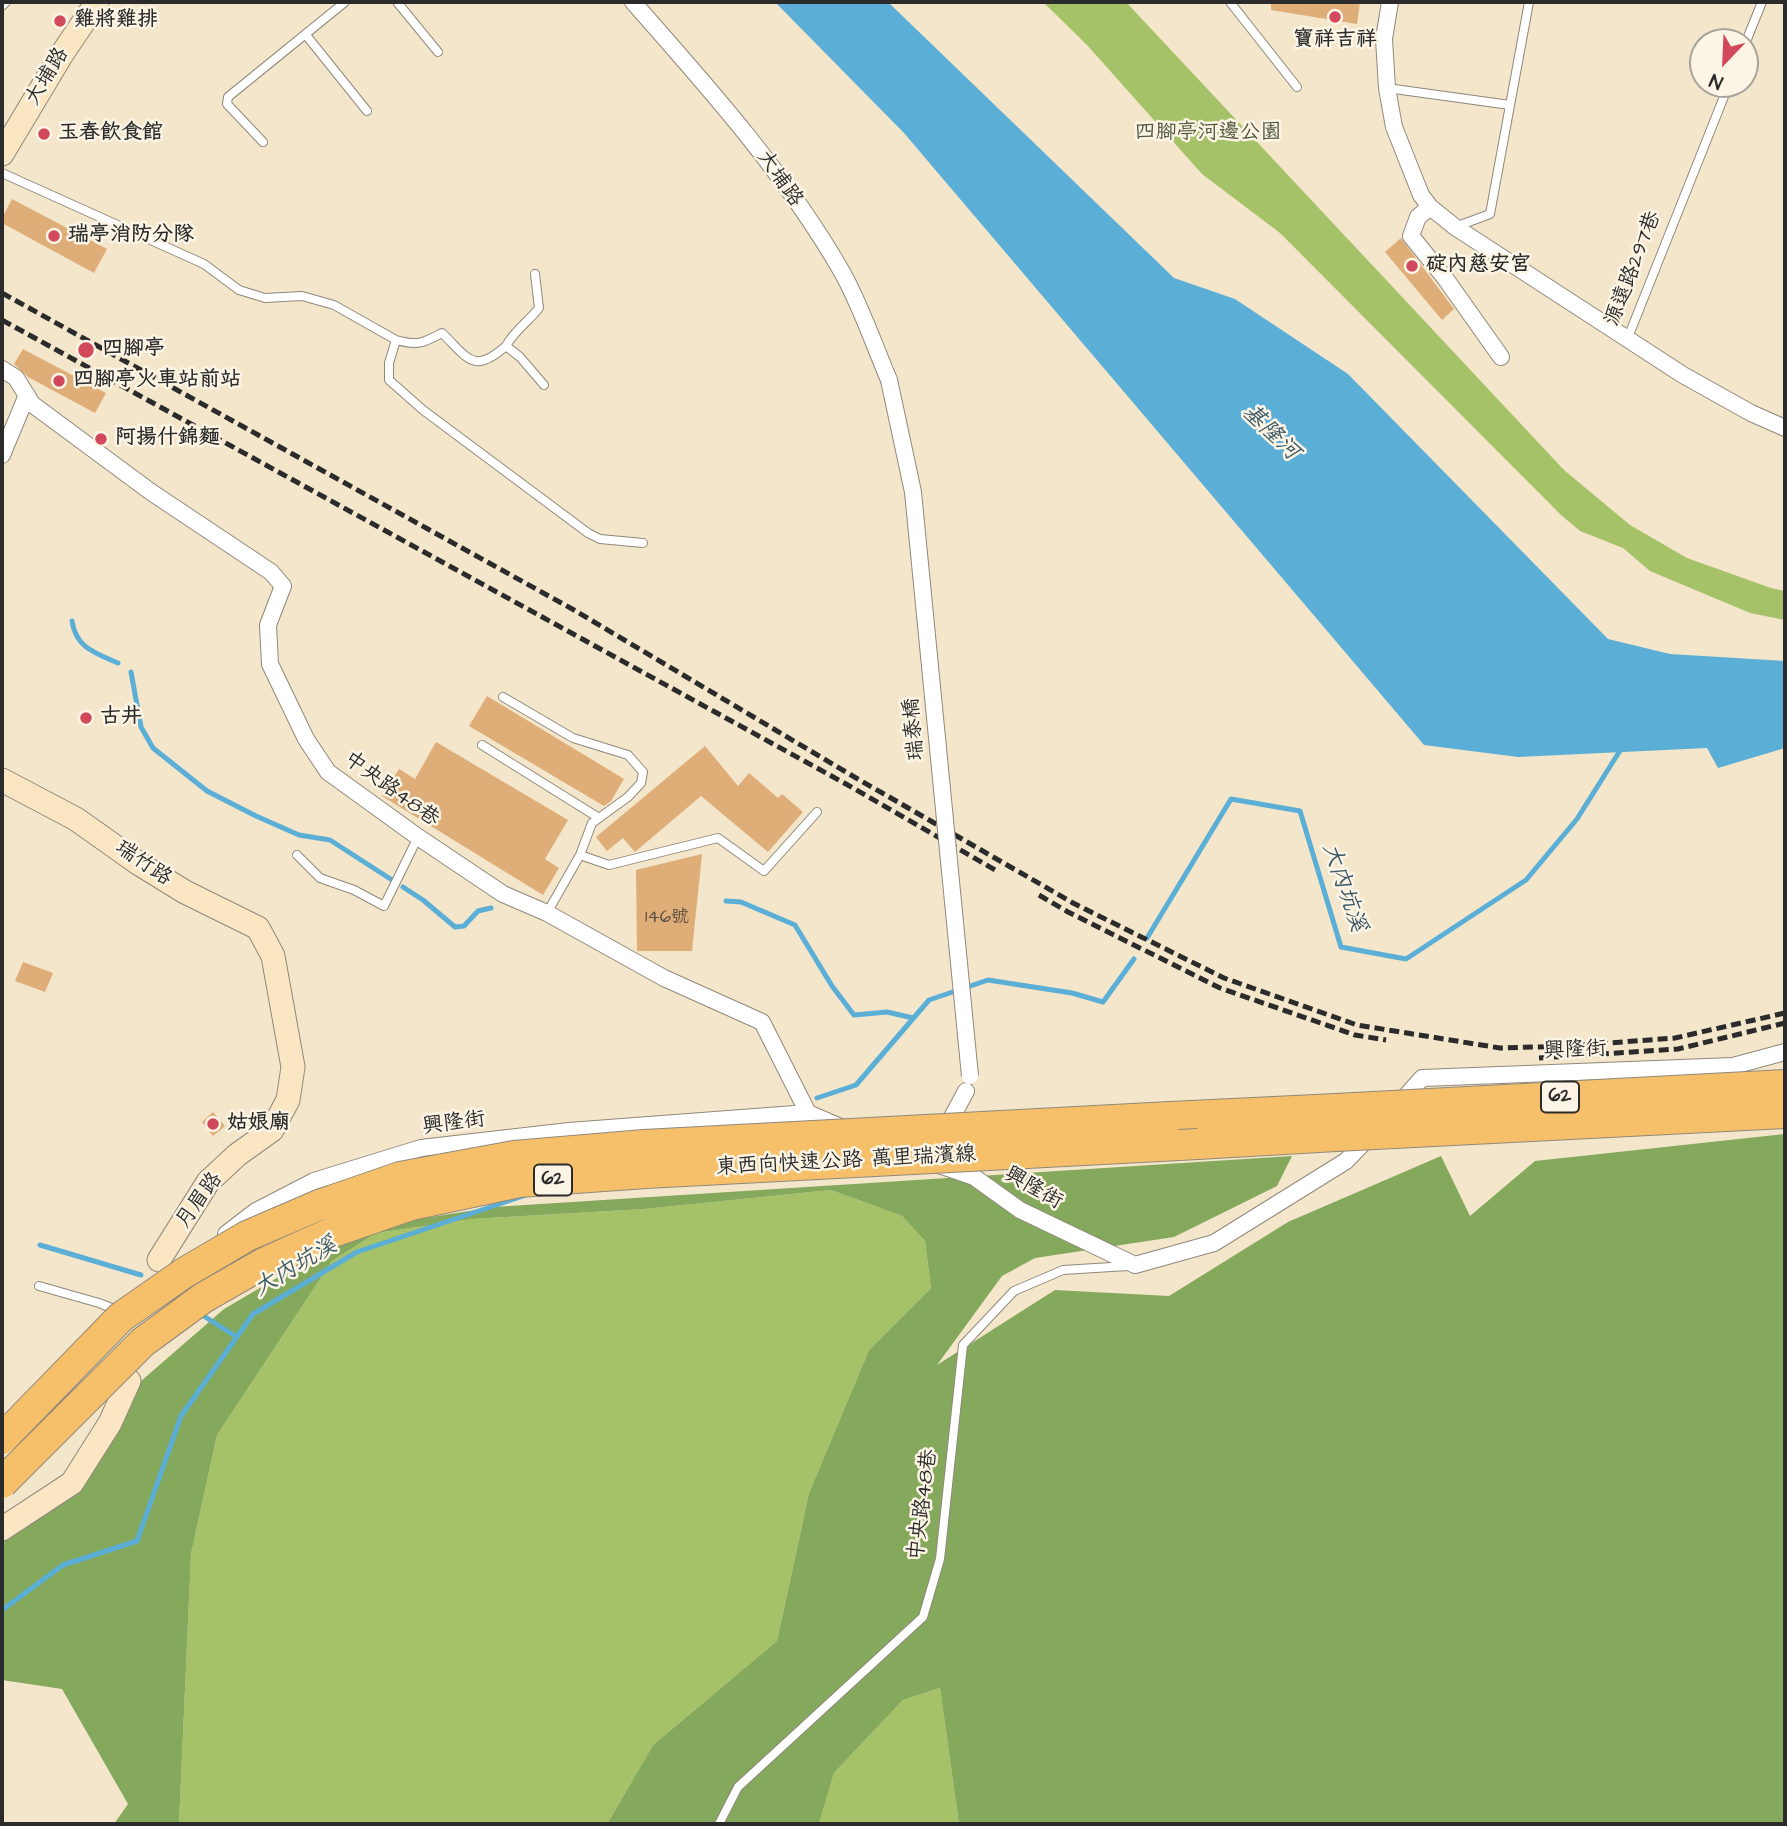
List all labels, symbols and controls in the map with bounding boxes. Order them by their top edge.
place label: 雞將雞排 [74,8,158,34]
marker: 寶祥吉祥 [1327,9,1343,25]
marker: 雞將雞排 [52,13,68,29]
place label: 寶祥吉祥 [1293,28,1377,54]
north arrow [1689,28,1759,98]
street label: 大埔路 [21,44,75,110]
text: N [1706,66,1727,96]
place label: 玉春飲食館 [58,121,163,147]
park label: 四腳亭河邊公園 [1135,121,1281,147]
marker: 玉春飲食館 [36,126,52,142]
street label: 大埔路 [751,146,807,212]
street label: 源遠路297巷 [1601,208,1667,330]
place label: 瑞亭消防分隊 [68,223,194,249]
marker: 瑞亭消防分隊 [46,228,62,244]
place label: 碇內慈安宮 [1426,253,1531,279]
marker: 碇內慈安宮 [1404,258,1420,274]
place label: 四腳亭 [102,337,165,363]
marker: 四腳亭 [76,340,96,360]
place label: 四腳亭火車站前站 [73,368,241,394]
marker: 四腳亭火車站前站 [51,373,67,389]
water label: 基隆河 [1236,399,1304,467]
place label: 阿揚什錦麵 [115,426,220,452]
marker: 阿揚什錦麵 [93,431,109,447]
street label: 瑞泰橋 [900,697,930,761]
place label: 古井 [100,705,142,731]
marker: 古井 [78,710,94,726]
street label: 中央路48巷 [338,747,444,833]
street label: 瑞竹路 [110,836,176,892]
water label: 大內坑溪 [1315,840,1371,936]
house number: 146號 [645,907,689,929]
street label: 興隆街 [1543,1037,1607,1065]
road number: 62 [1541,1082,1579,1112]
street label: 興隆街 [421,1108,487,1140]
place label: 姑娘廟 [227,1111,290,1137]
marker: 姑娘廟 [205,1116,221,1132]
street label: 東西向快速公路 萬里瑞濱線 [715,1143,977,1181]
street label: 興隆街 [999,1162,1067,1216]
road number: 62 [534,1164,572,1196]
street label: 月眉路 [171,1168,229,1234]
water label: 大內坑溪 [249,1232,343,1304]
street label: 中央路48巷 [905,1448,943,1562]

